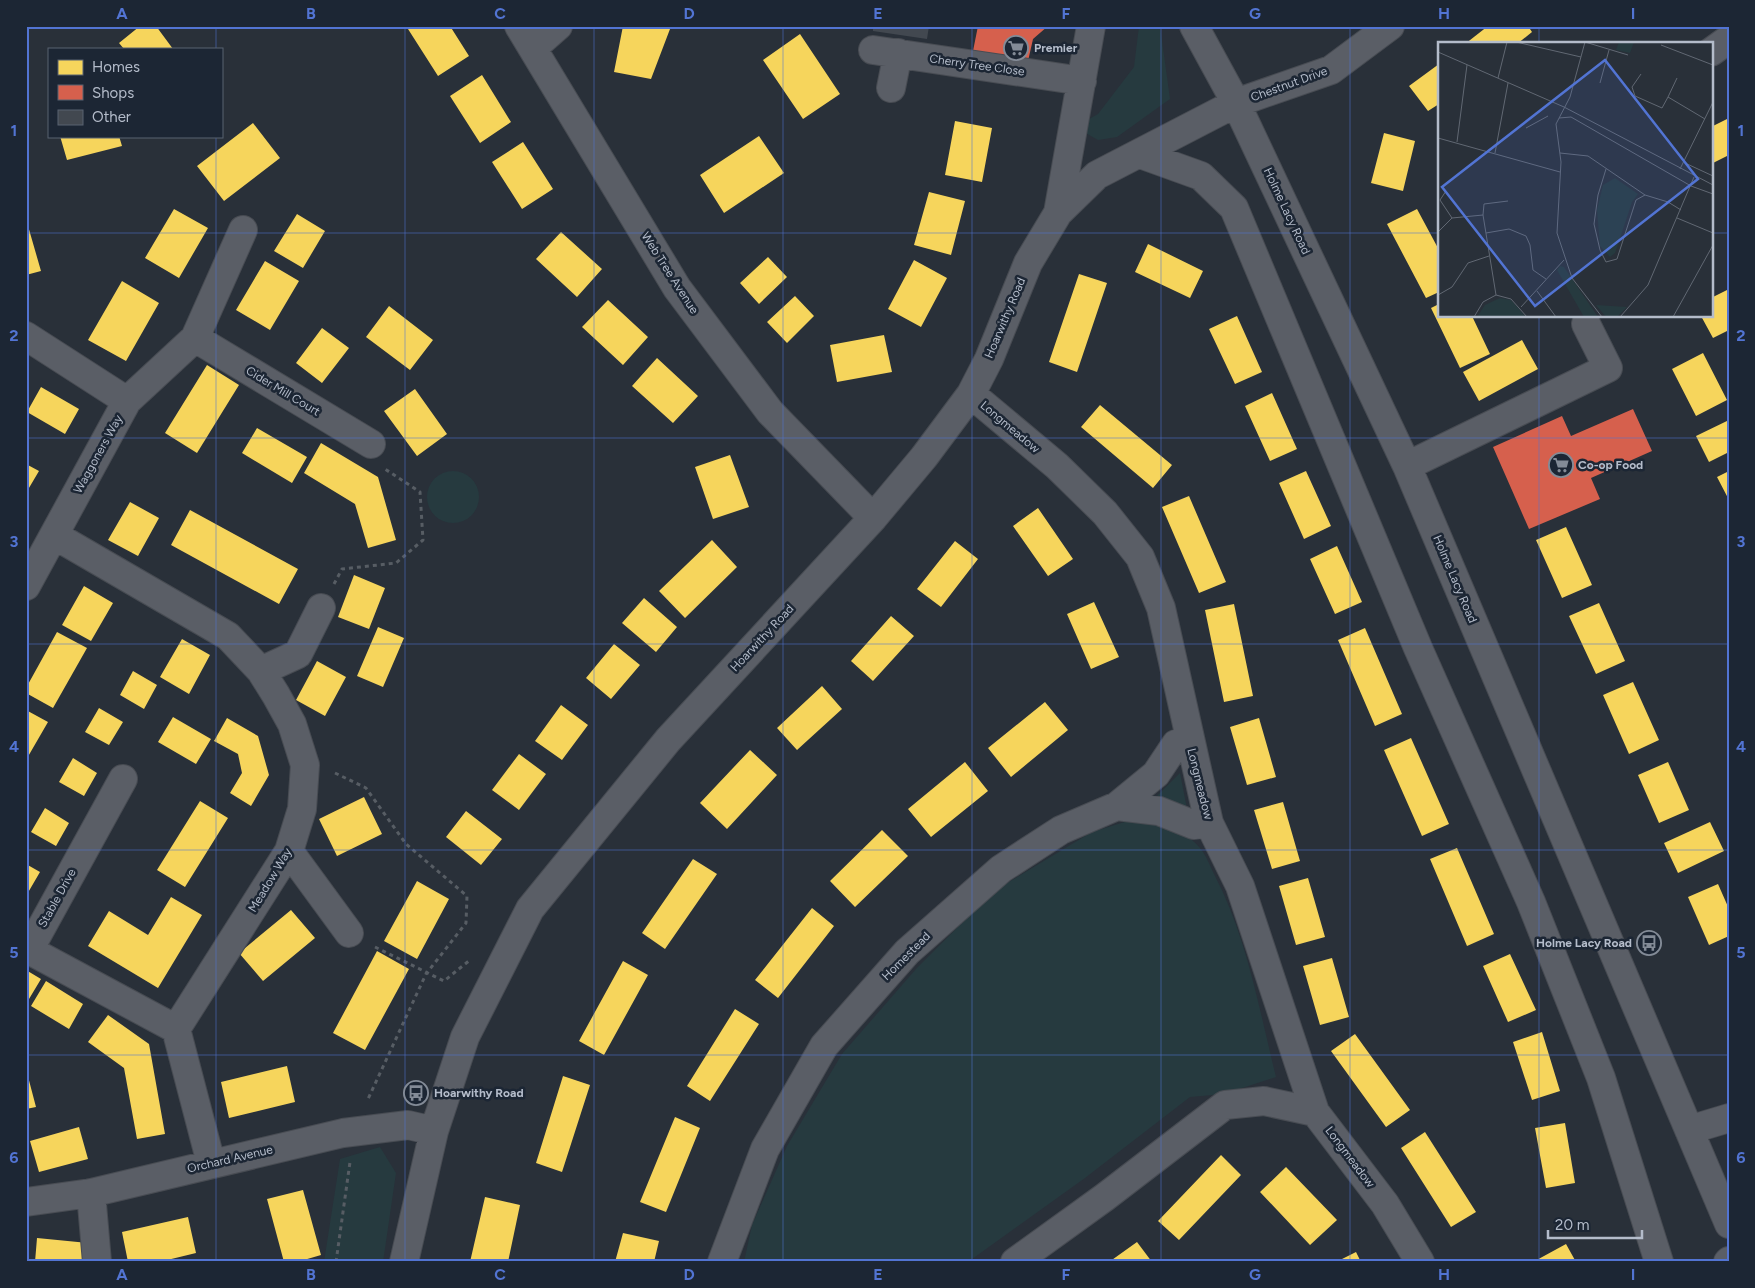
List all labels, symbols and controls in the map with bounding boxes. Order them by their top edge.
text: A [116,4,128,23]
text: B [306,4,316,23]
text: C [494,4,506,23]
text: D [683,4,695,23]
text: E [873,4,883,23]
text: F [1062,4,1071,23]
text: G [1249,4,1261,23]
text: H [1438,4,1450,23]
text: I [1631,4,1635,23]
supermarket icon: Premier [1003,35,1029,61]
place label: Premier [1034,41,1078,55]
inset map [1438,42,1712,318]
legend [48,48,222,138]
street label: Cherry Tree Close [929,51,1026,79]
text: Homes [92,58,140,76]
street label: Chestnut Drive [1249,63,1330,104]
text: Shops [92,84,134,102]
text: Other [92,108,131,126]
text: 1 [11,121,17,140]
text: 1 [1738,121,1744,140]
street label: Holme Lacy Road [1261,165,1313,257]
street label: Web Tree Avenue [638,230,702,317]
street label: Hoarwithy Road [982,276,1028,360]
text: 2 [9,326,19,345]
text: 2 [1736,326,1746,345]
street label: Cider Mill Court [243,363,323,419]
street label: Longmeadow [978,398,1043,456]
street label: Waggoners Way [71,412,126,496]
supermarket icon: Co-op Food [1548,452,1574,478]
place label: Co-op Food [1578,458,1643,472]
text: 3 [10,532,19,551]
text: 3 [1737,532,1746,551]
street label: Holme Lacy Road [1430,533,1480,625]
street label: Hoarwithy Road [727,602,797,674]
text: 4 [9,737,19,756]
text: 4 [1736,737,1746,756]
street label: Longmeadow [1184,747,1216,822]
street label: Meadow Way [245,845,295,915]
street label: Stable Drive [35,866,79,930]
street label: Homestead [879,929,933,983]
bus stop icon: Holme Lacy Road [1636,930,1662,956]
place label: Holme Lacy Road [1536,936,1632,950]
text: 5 [9,943,19,962]
text: 5 [1736,943,1746,962]
bus stop icon: Hoarwithy Road [403,1080,429,1106]
place label: Hoarwithy Road [434,1086,524,1100]
street label: Longmeadow [1322,1124,1378,1191]
street label: Orchard Avenue [186,1142,275,1176]
text: 6 [9,1148,19,1167]
text: 6 [1736,1148,1746,1167]
scale bar [1548,1208,1641,1240]
text: 20 m [1555,1216,1589,1234]
text: A [116,1265,128,1284]
text: B [306,1265,316,1284]
text: C [494,1265,506,1284]
text: D [683,1265,695,1284]
text: E [873,1265,883,1284]
text: F [1062,1265,1071,1284]
text: G [1249,1265,1261,1284]
text: H [1438,1265,1450,1284]
text: I [1631,1265,1635,1284]

